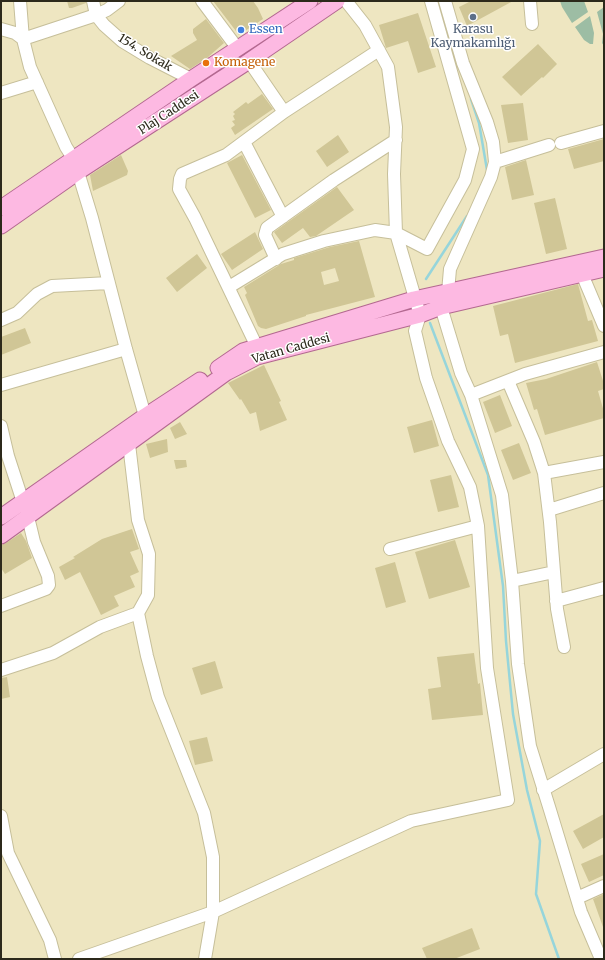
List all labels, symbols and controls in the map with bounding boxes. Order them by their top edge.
marker: Karasu Kaymakamlığı [468,12,478,22]
place label: Essen [249,23,283,37]
place label: Karasu Kaymakamlığı [431,23,515,51]
marker: Essen [236,25,246,35]
street label: 154. Sokak [115,31,175,75]
place label: Komagene [214,56,275,70]
marker: Komagene [201,58,211,68]
street label: Plaj Caddesi [136,88,202,138]
street label: Vatan Caddesi [250,331,332,367]

